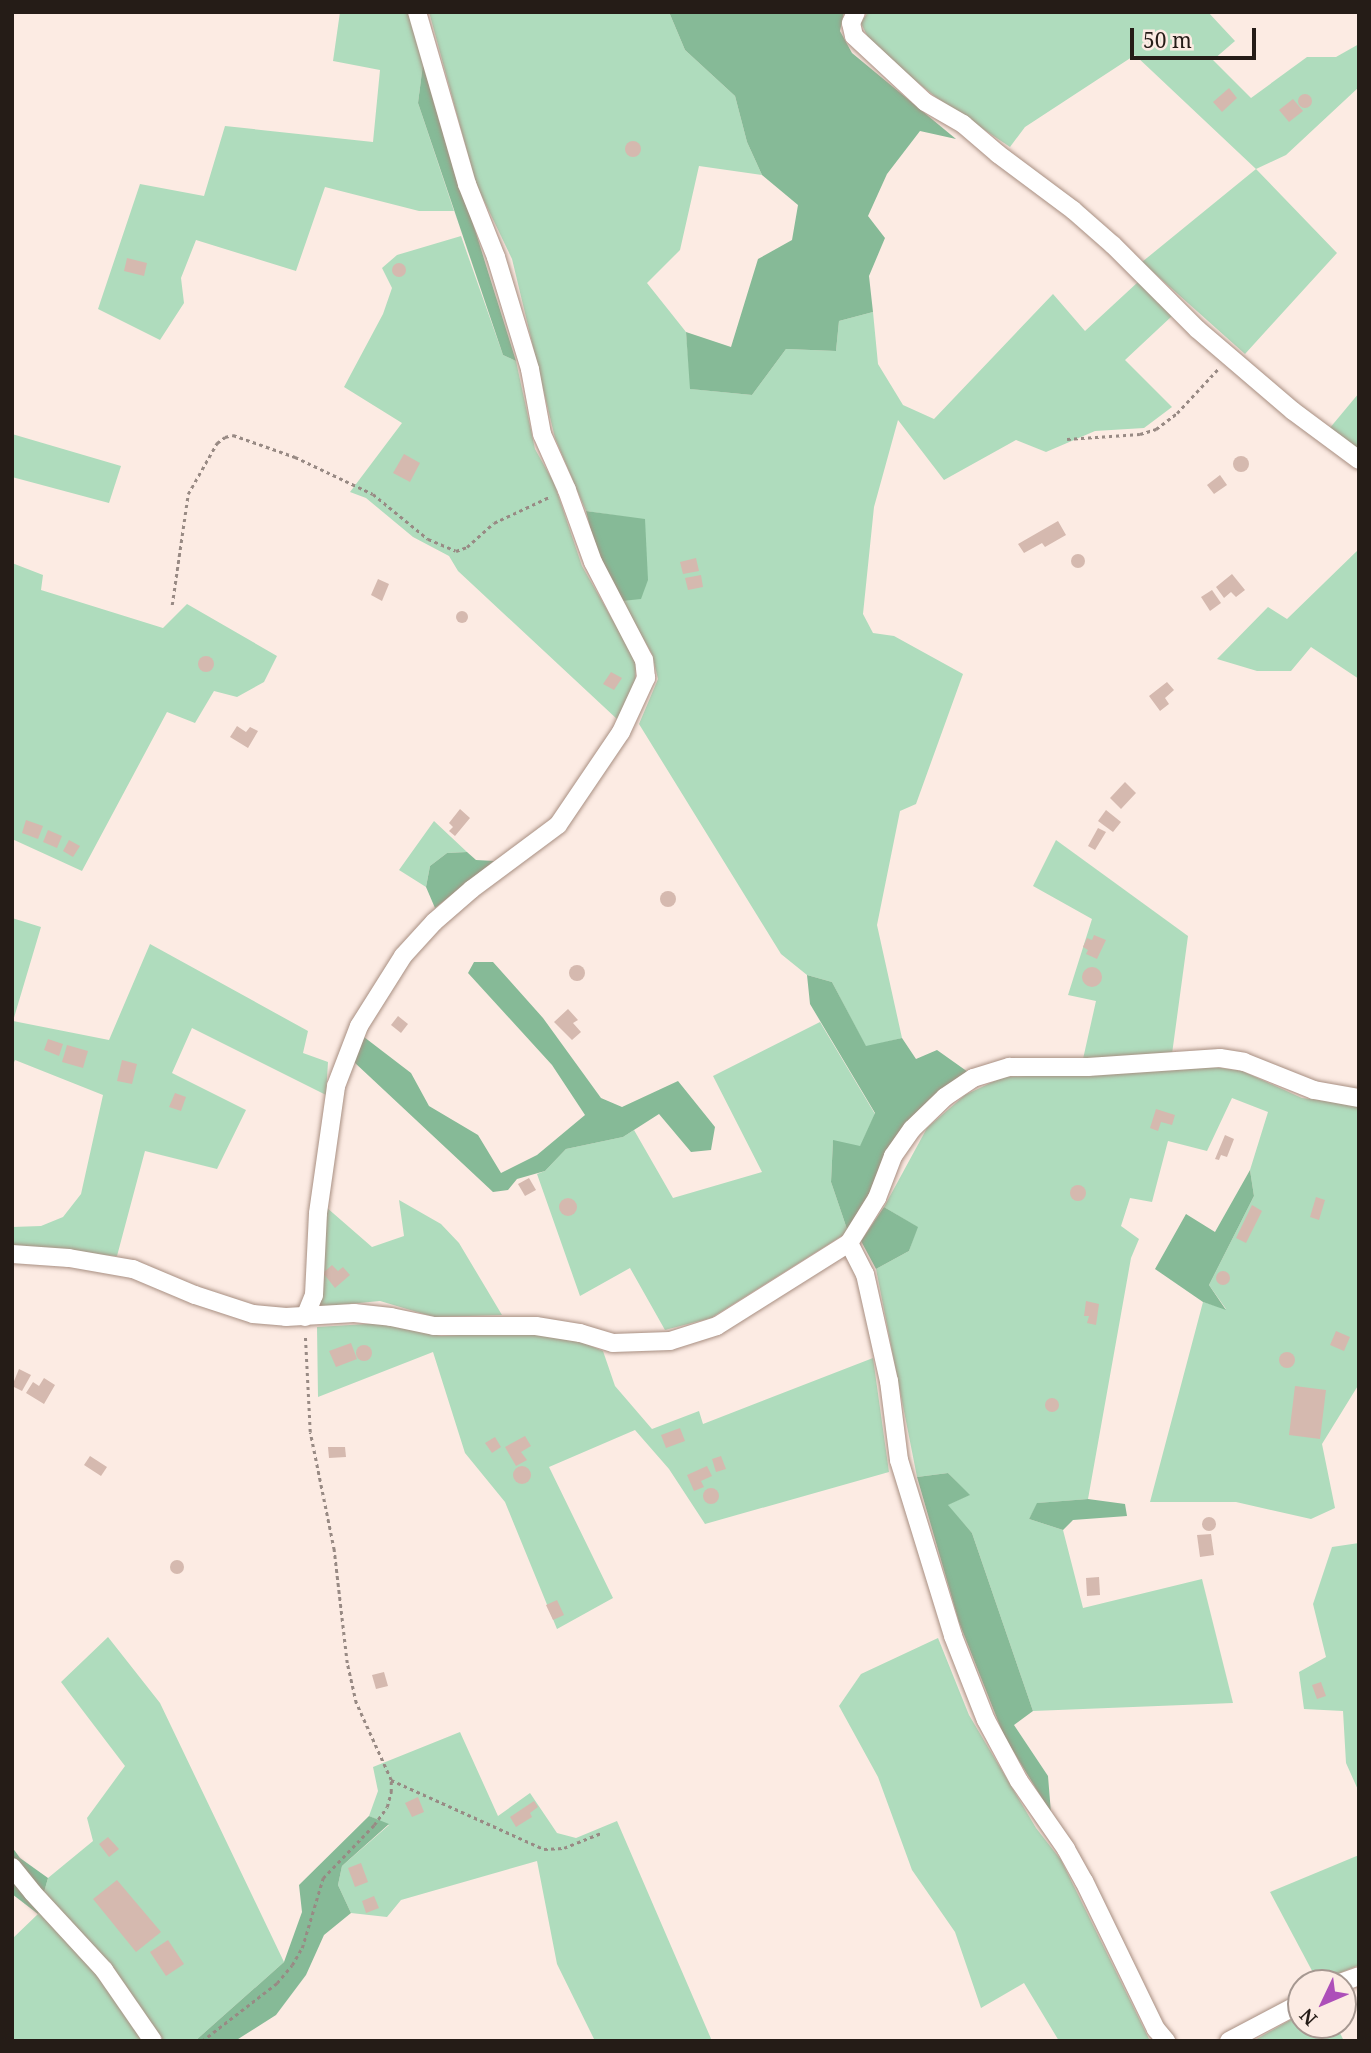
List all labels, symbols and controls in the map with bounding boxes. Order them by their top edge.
scale bar [1133,14,1259,58]
text: 50 m [1143,26,1192,54]
north arrow [1287,1969,1357,2039]
text: N [1294,2003,1323,2032]

